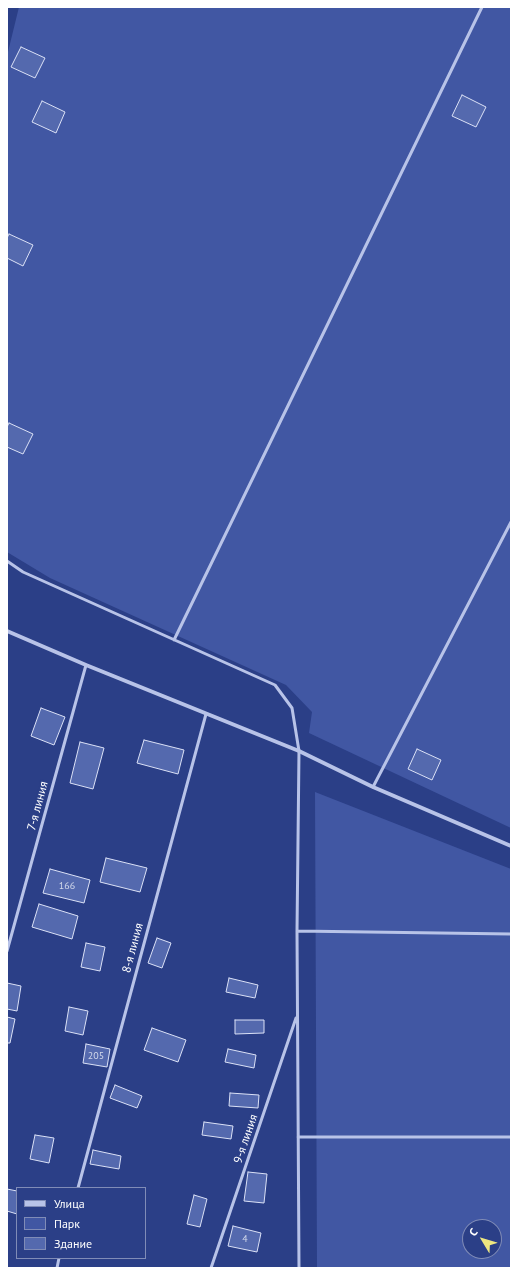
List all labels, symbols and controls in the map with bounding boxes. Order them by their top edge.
street label: 7-я линия [25,780,51,832]
house number: 166 [59,880,75,892]
street label: 8-я линия [119,921,147,975]
house number: 205 [88,1050,104,1062]
street label: 9-я линия [231,1113,261,1165]
legend [16,1187,146,1259]
text: Улица [54,1196,85,1211]
text: Парк [54,1216,80,1231]
north arrow [462,1219,502,1259]
text: С [466,1225,481,1239]
house number: 4 [242,1233,248,1245]
text: Здание [54,1236,92,1251]

